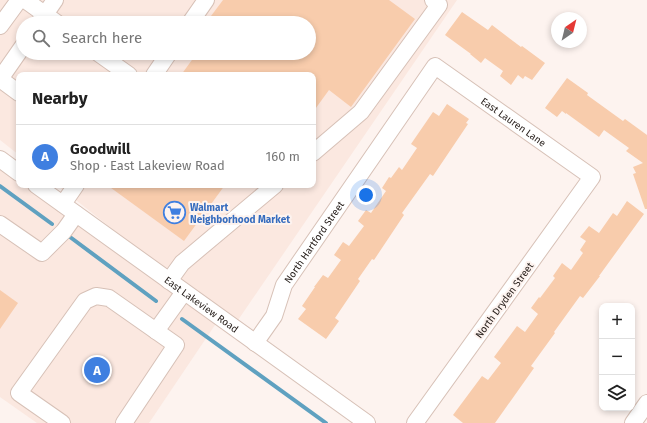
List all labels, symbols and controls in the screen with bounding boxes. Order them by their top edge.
north arrow [551,12,587,48]
search box [16,16,316,60]
icon: search [30,27,52,49]
text: Search here [62,29,142,47]
text: Nearby [32,88,87,109]
street label: East Lauren Lane [478,95,548,150]
text: Goodwill [70,140,131,158]
text: A [41,149,49,164]
text: 160 m [266,149,300,164]
text: Shop · East Lakeview Road [70,158,225,173]
your location [356,185,376,205]
street label: North Hartford Street [282,199,347,286]
supermarket icon: Walmart Neighborhood Market [162,200,188,226]
place label: Walmart Neighborhood Market [190,202,290,226]
street label: North Dryden Street [473,260,537,341]
street label: East Lakeview Road [162,274,240,336]
map controls [599,303,635,411]
button: + [599,303,635,339]
button: − [599,339,635,375]
pin: A [84,355,110,385]
button: layers [599,375,635,411]

